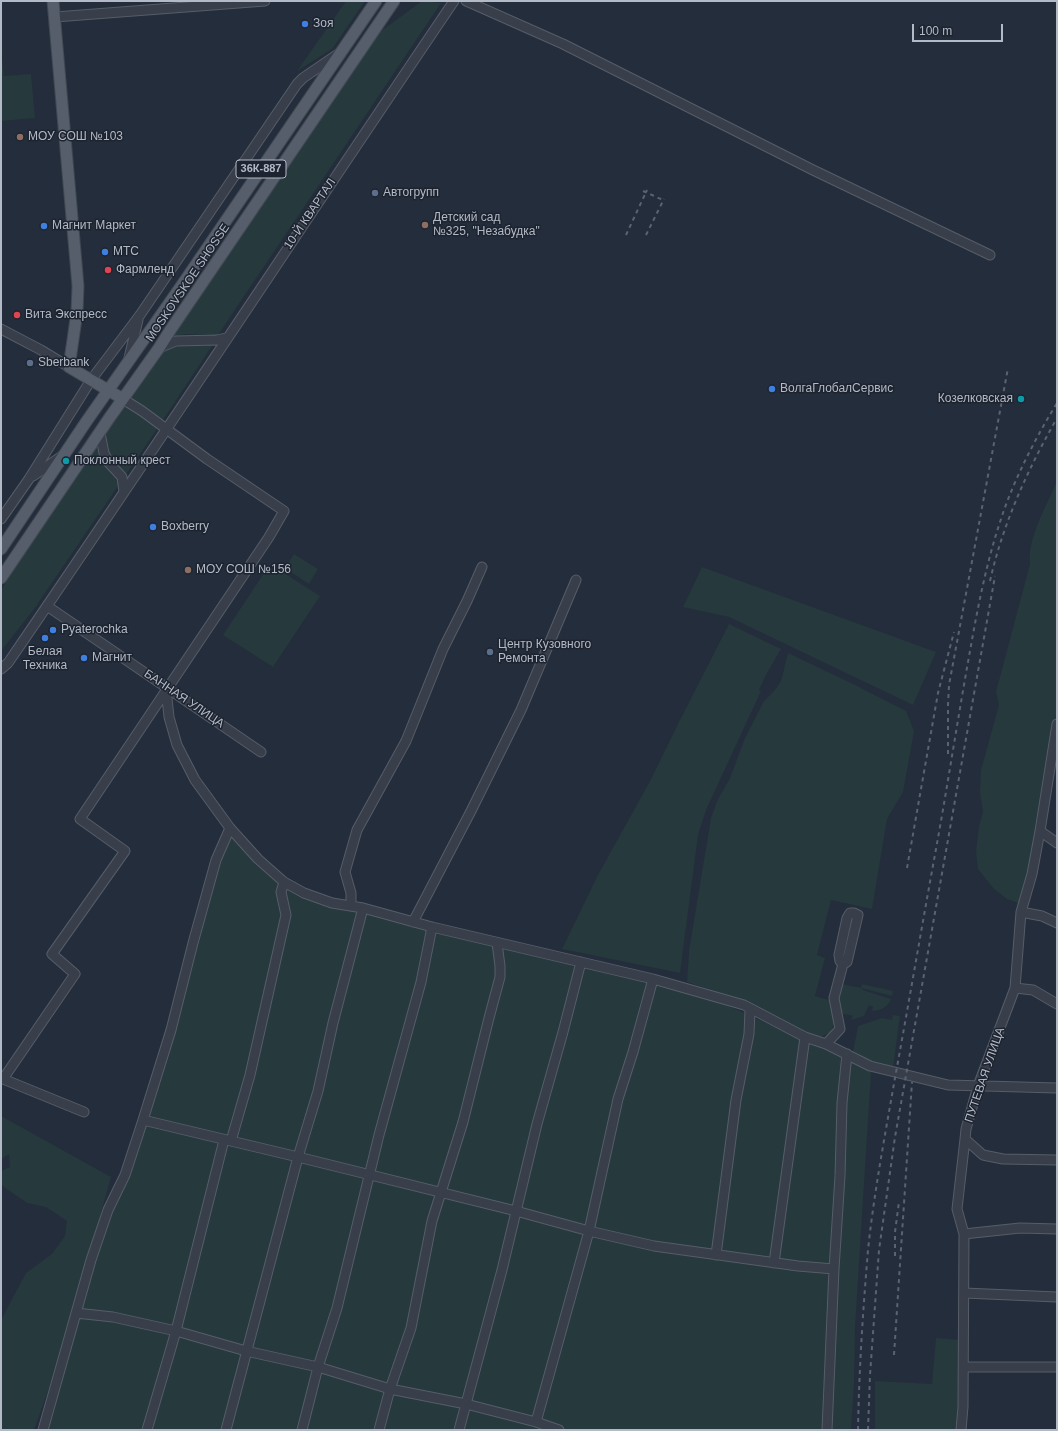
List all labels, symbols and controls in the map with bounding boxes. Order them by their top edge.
scale bar [914,16,1005,42]
place label: Зоя [313,17,333,31]
marker: Зоя [300,19,310,29]
text: 100 m [919,24,952,38]
place label: МОУ СОШ №103 [28,130,123,144]
marker: МОУ СОШ №103 [15,132,25,142]
road number: 36К-887 [236,160,286,178]
street label: 10-Й КВАРТАЛ [281,176,339,252]
place label: Автогрупп [383,186,439,200]
marker: Автогрупп [370,188,380,198]
place label: Детский сад №325, "Незабудка" [433,211,540,239]
place label: Магнит Маркет [52,219,136,233]
marker: Детский сад №325, "Незабудка" [420,220,430,230]
marker: Магнит Маркет [39,221,49,231]
street label: MOSKOVSKOE SHOSSE [143,221,233,345]
place label: МТС [113,245,139,259]
marker: МТС [100,247,110,257]
place label: Фармленд [116,263,174,277]
marker: Фармленд [103,265,113,275]
place label: Вита Экспресс [25,308,107,322]
marker: Вита Экспресс [12,310,22,320]
place label: Sberbank [38,356,89,370]
marker: Sberbank [25,358,35,368]
place label: ВолгаГлобалСервис [780,382,893,396]
marker: ВолгаГлобалСервис [767,384,777,394]
place label: Козелковская [938,392,1013,406]
marker: Козелковская [1016,394,1026,404]
place label: Поклонный крест [74,454,171,468]
marker: Поклонный крест [61,456,71,466]
place label: Boxberry [161,520,209,534]
marker: Boxberry [148,522,158,532]
place label: МОУ СОШ №156 [196,563,291,577]
marker: МОУ СОШ №156 [183,565,193,575]
place label: Pyaterochka [61,623,128,637]
marker: Pyaterochka [48,625,58,635]
marker: Белая Техника [40,633,50,643]
place label: Центр Кузовного Ремонта [498,638,591,666]
place label: Белая Техника [23,645,67,673]
marker: Центр Кузовного Ремонта [485,647,495,657]
place label: Магнит [92,651,132,665]
marker: Магнит [79,653,89,663]
street label: БАННАЯ УЛИЦА [141,667,227,731]
street label: ПУТЕВАЯ УЛИЦА [962,1025,1008,1125]

